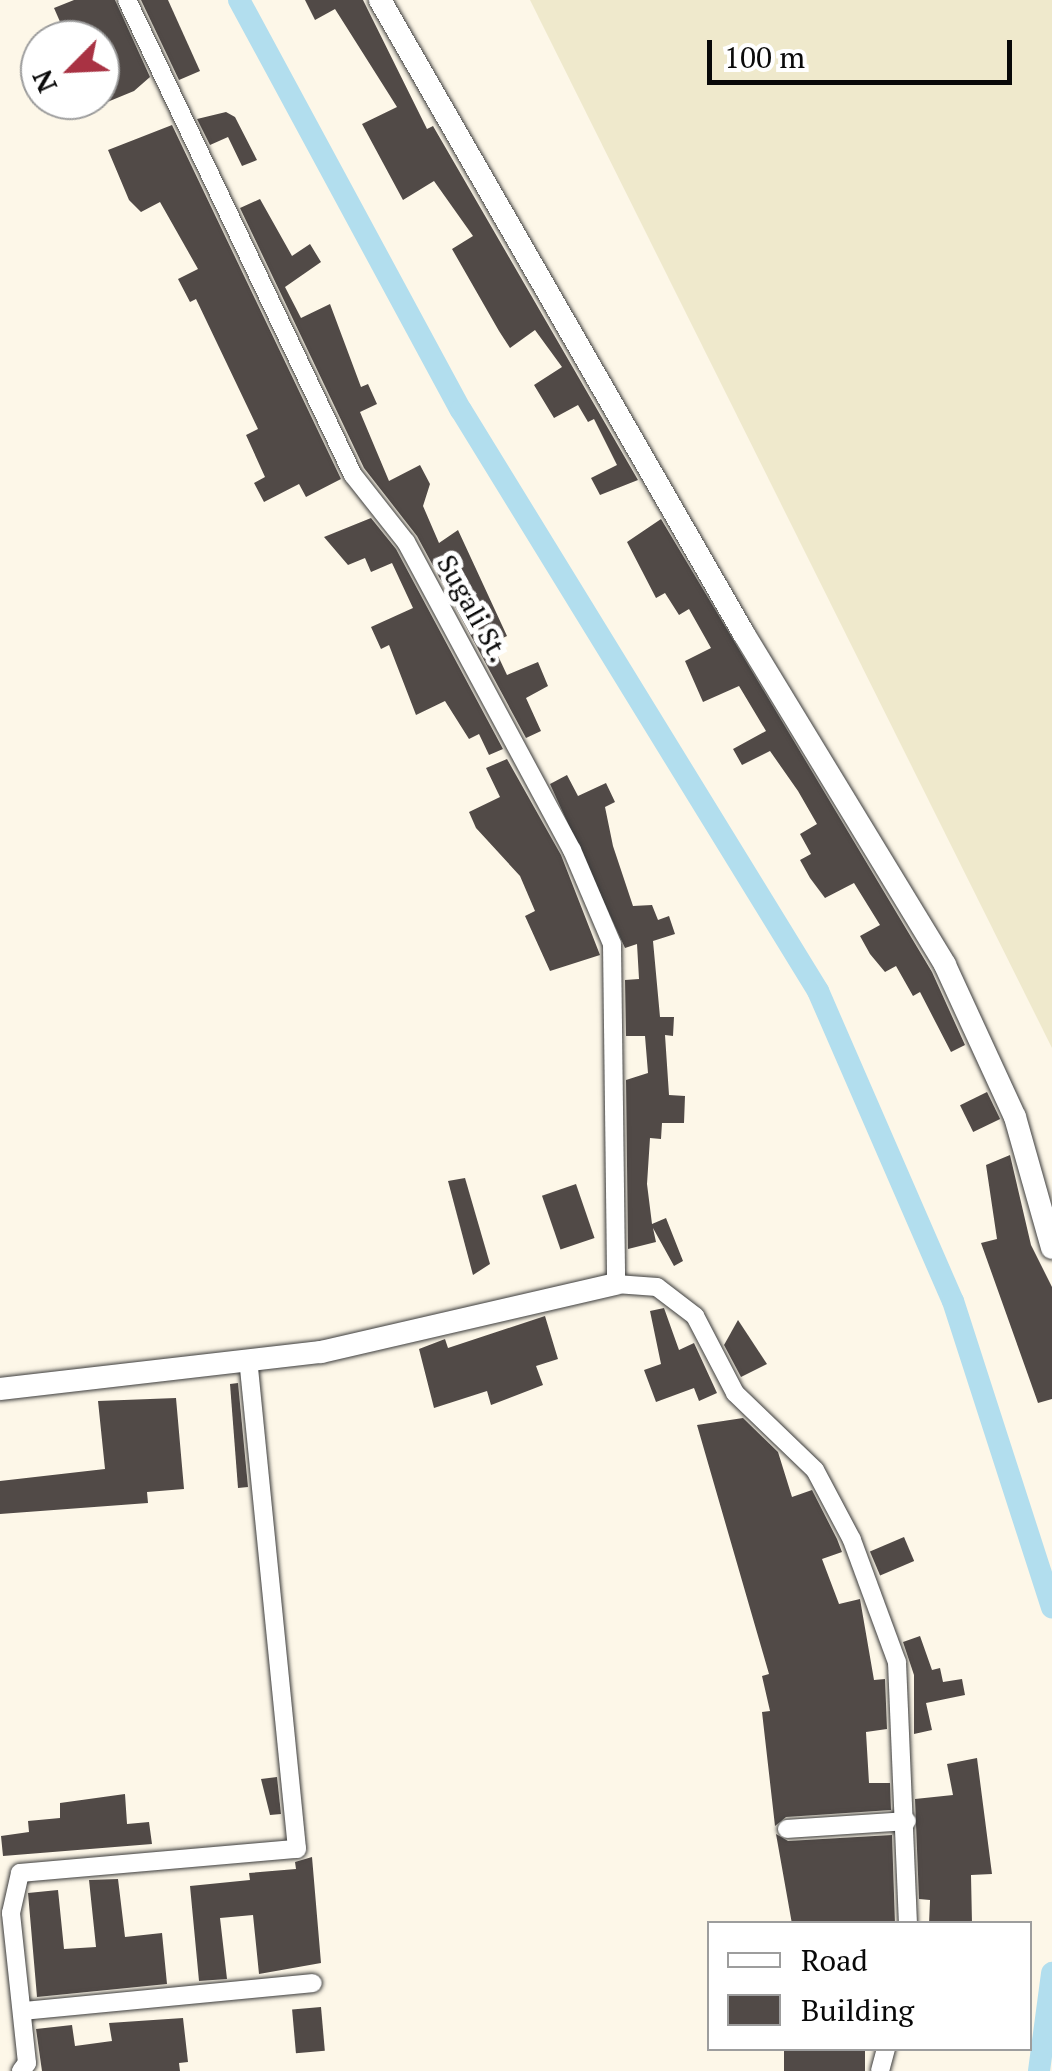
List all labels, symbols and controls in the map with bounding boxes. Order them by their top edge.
north arrow [20,20,120,120]
scale bar [712,20,1017,82]
text: 100 m [724,37,805,77]
text: N [23,64,65,99]
street label: Sugali St. [430,549,516,667]
legend [707,1921,1032,2051]
text: Road [801,1940,868,1980]
text: Building [801,1990,914,2030]

